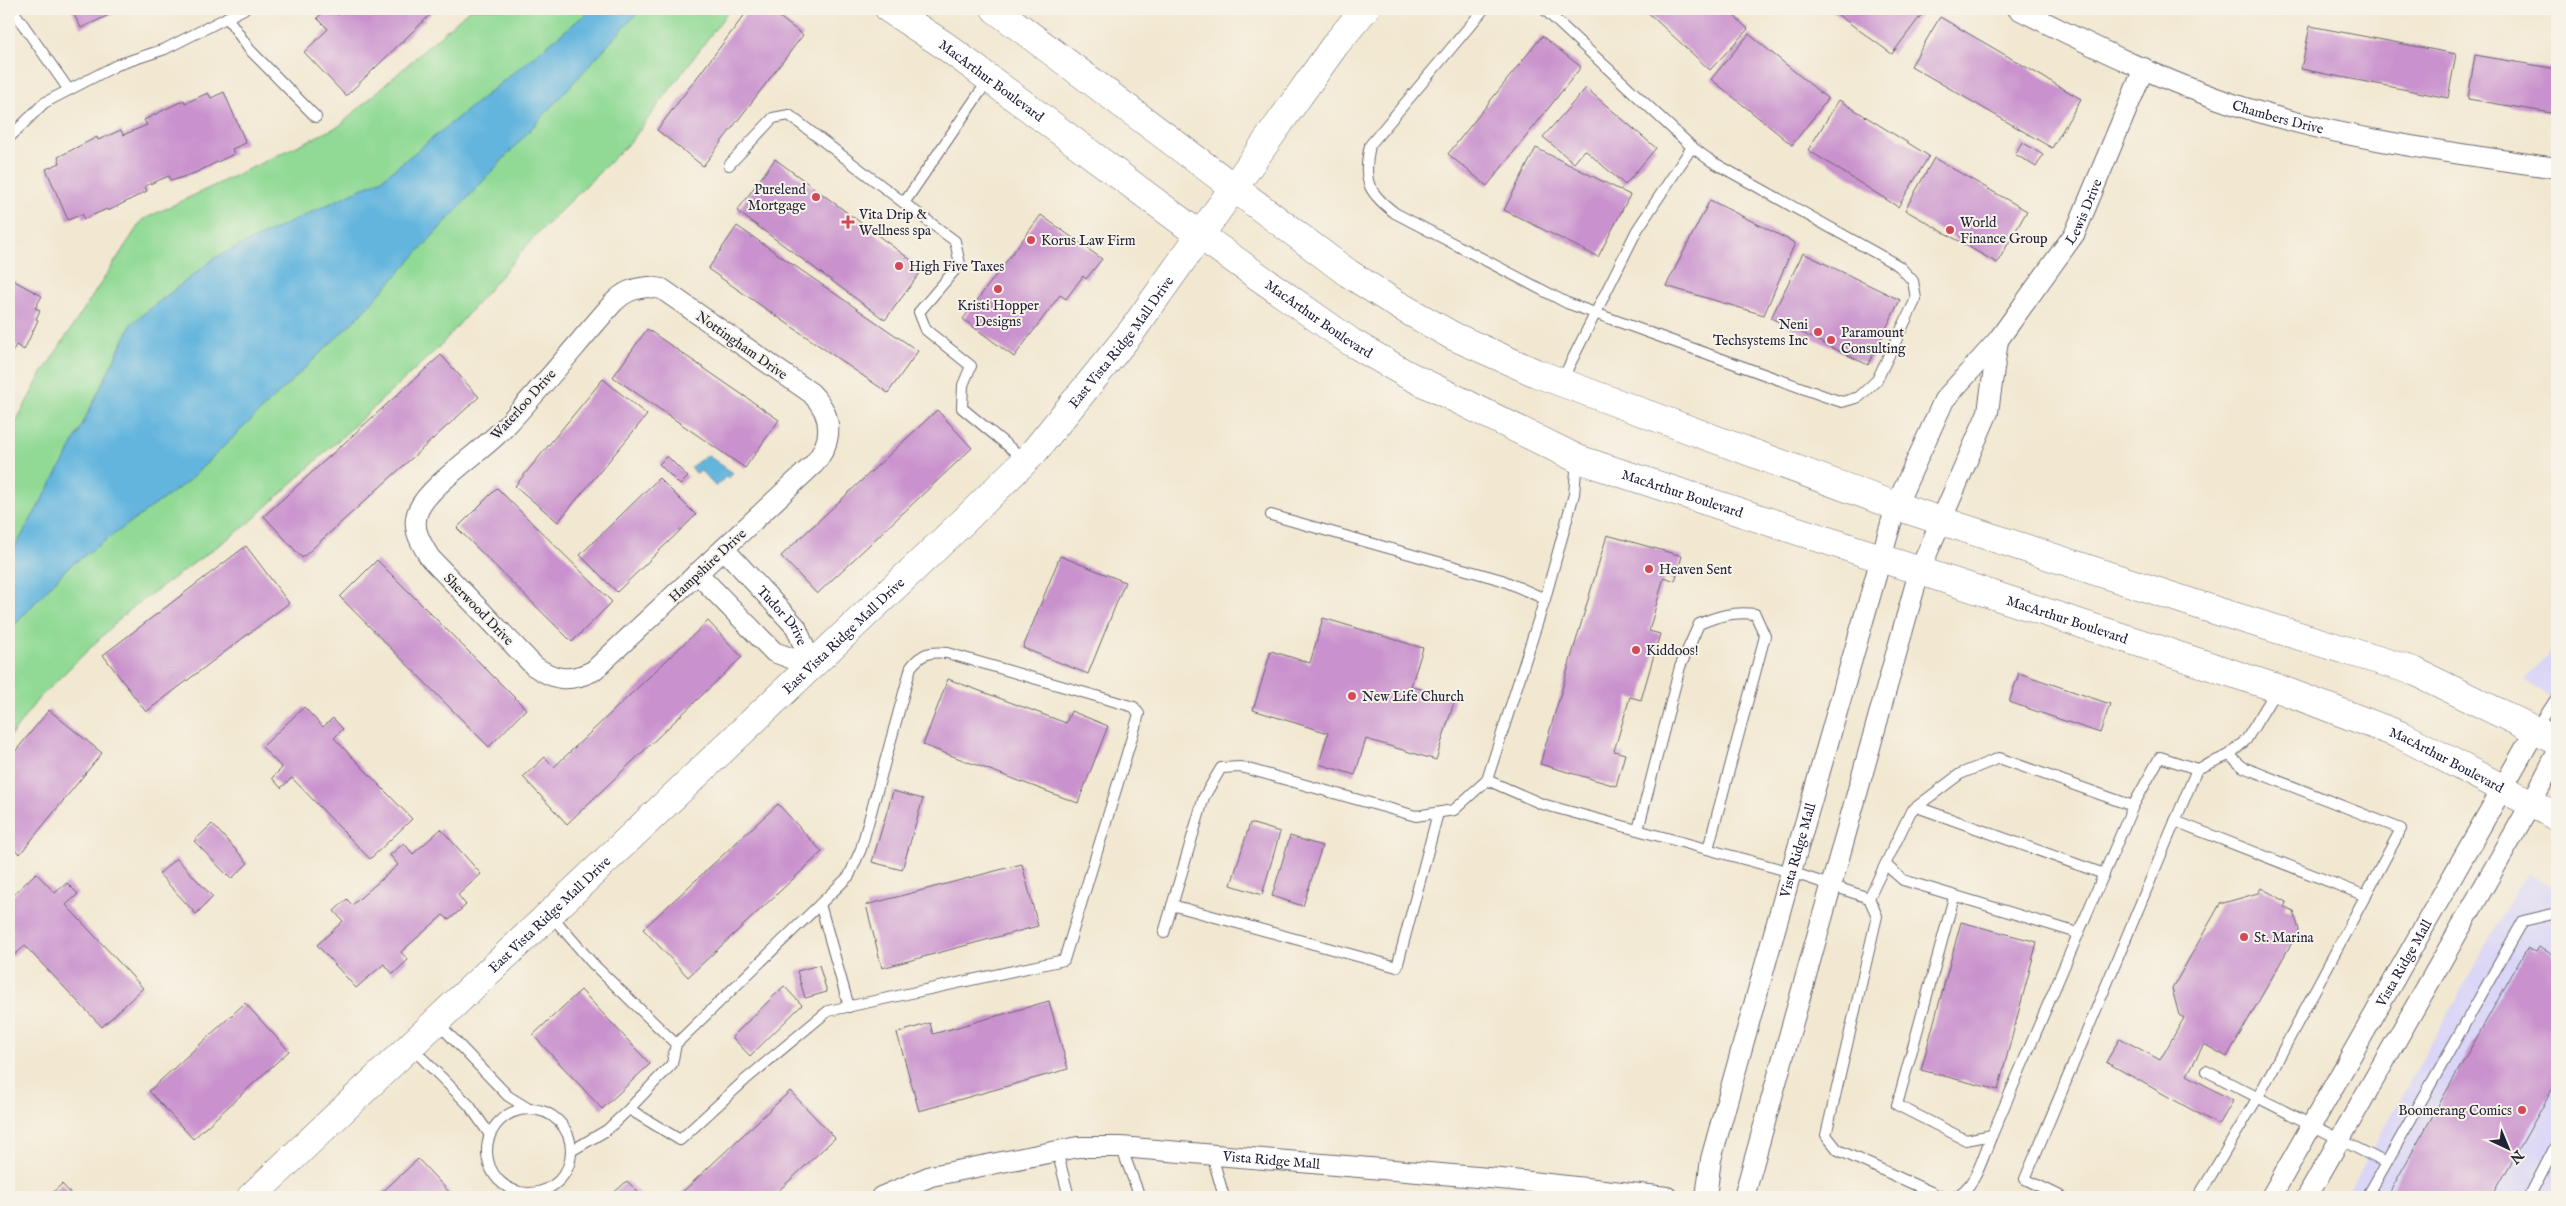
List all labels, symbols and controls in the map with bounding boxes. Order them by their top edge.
street label: MacArthur Boulevard [935,36,1048,126]
street label: Chambers Drive [2230,96,2326,139]
street label: Lewis Drive [2062,176,2107,249]
place label: Purelend Mortgage [748,181,807,215]
marker: Purelend Mortgage [810,191,822,203]
place label: Vita Drip & Wellness spa [858,206,932,240]
place label: World Finance Group [1960,214,2048,248]
marker: Vita Drip & Wellness spa [841,215,855,229]
marker: World Finance Group [1944,224,1956,236]
place label: Korus Law Firm [1041,232,1136,250]
marker: Korus Law Firm [1025,234,1037,246]
place label: High Five Taxes [909,258,1004,276]
marker: High Five Taxes [893,260,905,272]
street label: East Vista Ridge Mall Drive [1065,273,1178,412]
street label: MacArthur Boulevard [1261,276,1376,363]
marker: Kristi Hopper Designs [992,283,1004,295]
place label: Kristi Hopper Designs [957,297,1039,331]
street label: Nottingham Drive [692,308,791,384]
place label: Neni Techsystems Inc [1713,316,1808,350]
place label: Paramount Consulting [1841,324,1906,358]
marker: Neni Techsystems Inc [1812,326,1824,338]
marker: Paramount Consulting [1825,334,1837,346]
street label: Waterloo Drive [487,365,561,444]
street label: MacArthur Boulevard [1619,466,1746,523]
street label: Hampshire Drive [665,525,751,606]
place label: Heaven Sent [1659,561,1732,579]
marker: Heaven Sent [1643,563,1655,575]
street label: Sherwood Drive [439,570,518,650]
street label: East Vista Ridge Mall Drive [779,574,909,698]
street label: Tudor Drive [753,582,811,649]
street label: MacArthur Boulevard [2004,592,2130,649]
place label: Kiddoos! [1646,642,1699,660]
marker: Kiddoos! [1630,644,1642,656]
place label: New Life Church [1362,688,1464,706]
marker: New Life Church [1346,690,1358,702]
street label: MacArthur Boulevard [2387,724,2507,798]
street label: Vista Ridge Mall [1776,801,1820,901]
street label: East Vista Ridge Mall Drive [485,852,615,977]
street label: Vista Ridge Mall [2372,916,2436,1011]
place label: St. Marina [2254,929,2315,947]
marker: St. Marina [2238,931,2250,943]
place label: Boomerang Comics [2398,1102,2512,1120]
marker: Boomerang Comics [2516,1104,2528,1116]
north arrow [2484,1124,2534,1174]
text: N [2506,1145,2528,1167]
street label: Vista Ridge Mall [1221,1148,1321,1174]

